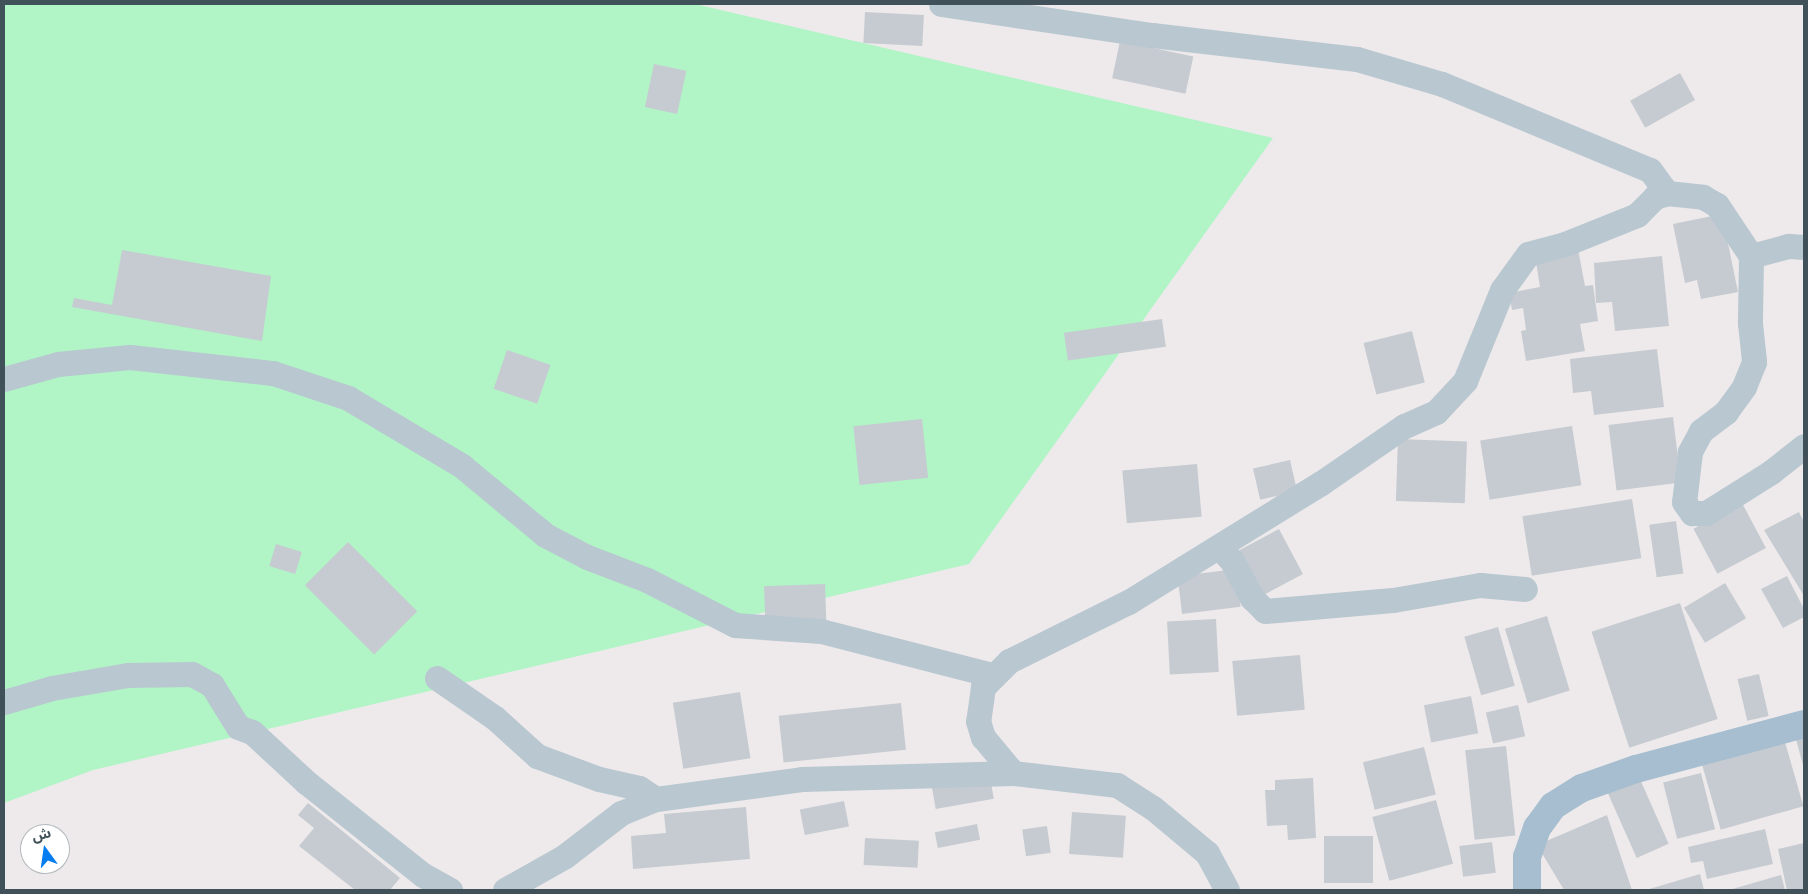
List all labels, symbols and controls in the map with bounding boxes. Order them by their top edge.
north arrow [20,824,70,874]
text: ش [30,824,53,845]

